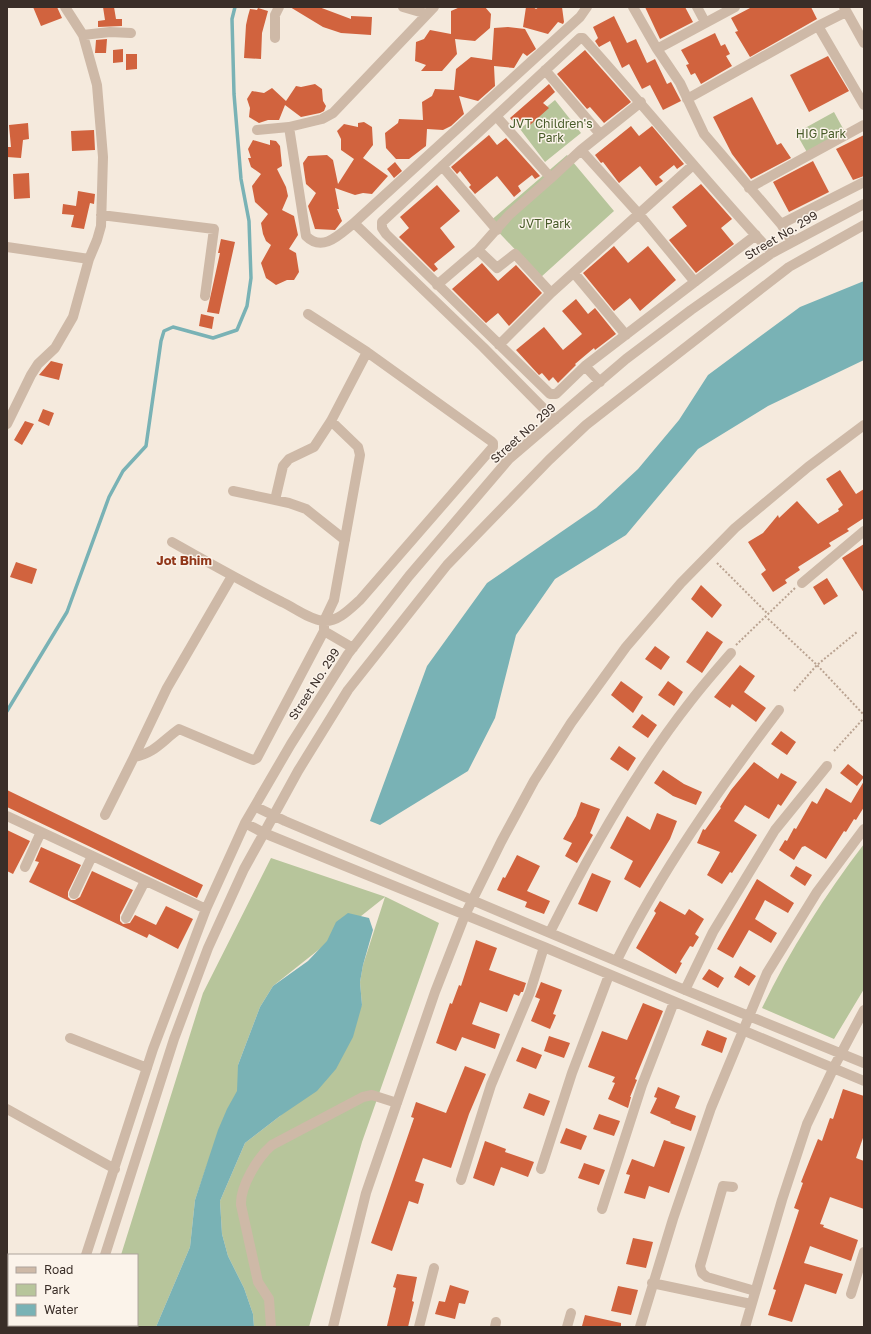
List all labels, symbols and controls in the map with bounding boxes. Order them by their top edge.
park label: JVT Children's Park [509,116,593,145]
park label: HIG Park [796,126,846,141]
street label: Street No. 299 [742,207,820,263]
park label: JVT Park [519,216,571,231]
street label: Street No. 299 [487,400,559,466]
district label: Jot Bhim [156,552,212,568]
street label: Street No. 299 [285,645,343,723]
legend [8,1254,138,1326]
text: Road [44,1262,73,1277]
text: Park [44,1282,70,1297]
text: Water [44,1302,78,1317]

